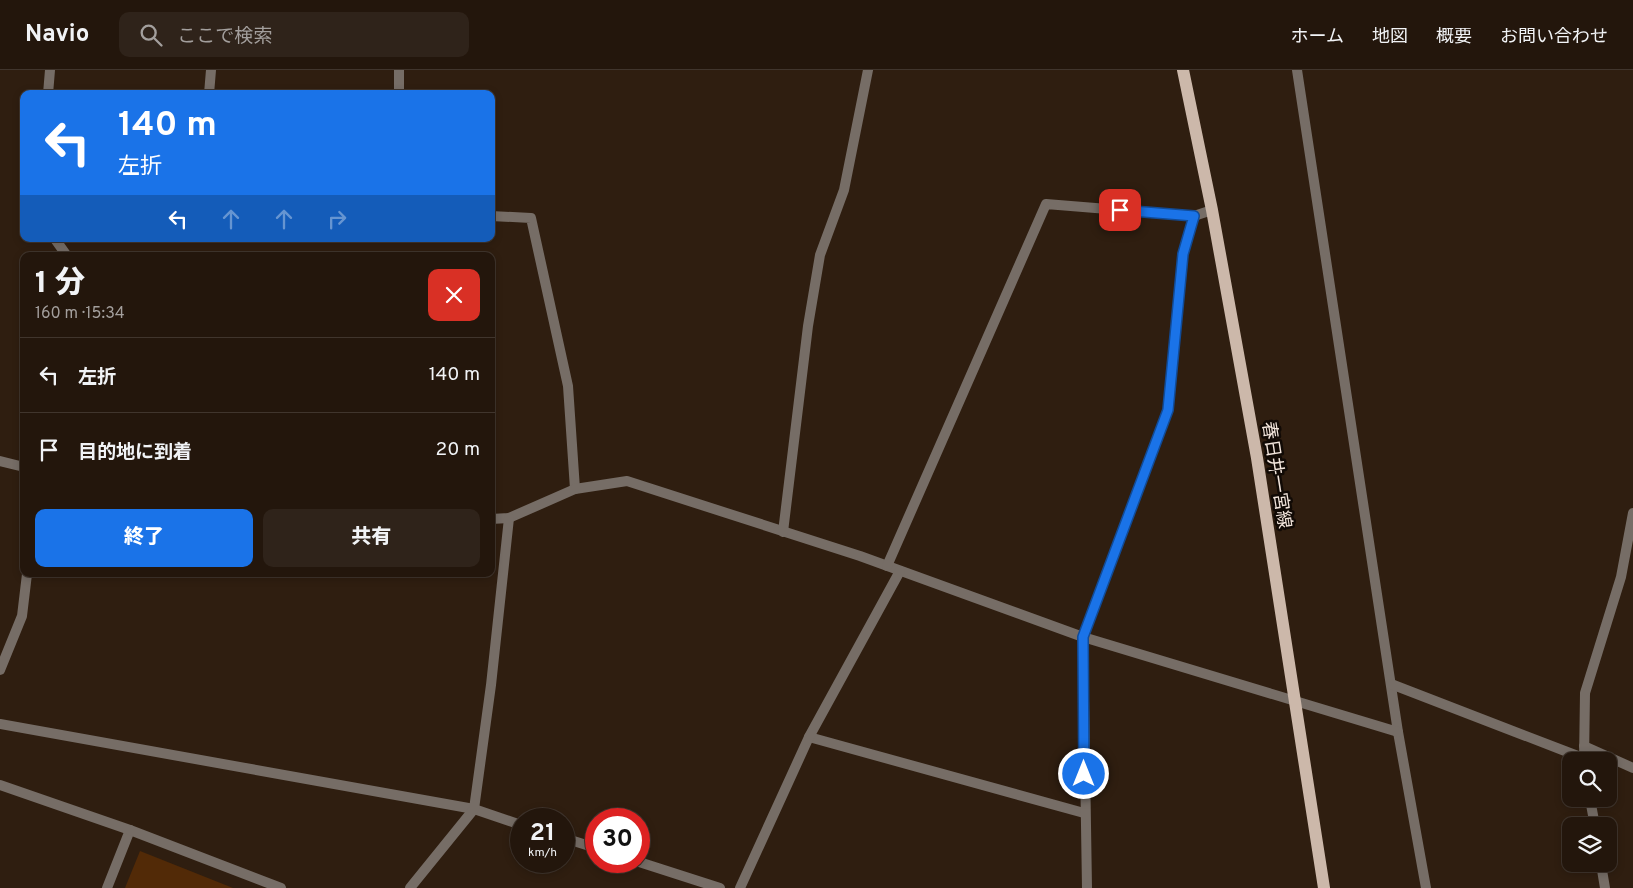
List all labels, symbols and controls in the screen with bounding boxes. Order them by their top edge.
search box [119,12,469,57]
text: Navio [25,20,89,50]
icon: search [137,21,165,49]
text: ここで検索 [177,25,272,49]
text: ホーム [1291,26,1344,49]
text: 地図 [1372,26,1408,49]
text: 概要 [1436,26,1472,49]
text: お問い合わせ [1500,26,1608,49]
text: 140 m [118,104,217,148]
icon: left [35,110,100,175]
text: 左折 [118,154,162,181]
pin [1099,189,1141,231]
icon: arrive [1106,196,1134,224]
icon: left [164,205,192,233]
icon: ahead [217,205,245,233]
icon: ahead [270,205,298,233]
icon: right [323,205,351,233]
text: 1 分 [35,266,85,303]
button: close [428,269,480,321]
text: 160 m · 15:34 [35,304,125,324]
icon: left [35,361,63,389]
text: 140 m [429,363,480,387]
text: 左折 [78,366,116,390]
street label: 春日井一宮線 [1256,420,1295,530]
icon: arrive [35,436,63,464]
text: 20 m [436,438,480,462]
text: 目的地に到着 [78,441,192,465]
button: 終了 [35,509,253,567]
button: 共有 [263,509,480,567]
position arrow [1057,747,1109,799]
map controls [1562,752,1617,872]
button: search [1562,752,1617,807]
speed limit sign: 30 [585,808,650,873]
button: layers [1562,817,1617,872]
text: 21 [530,818,555,850]
text: km/h [528,845,557,861]

